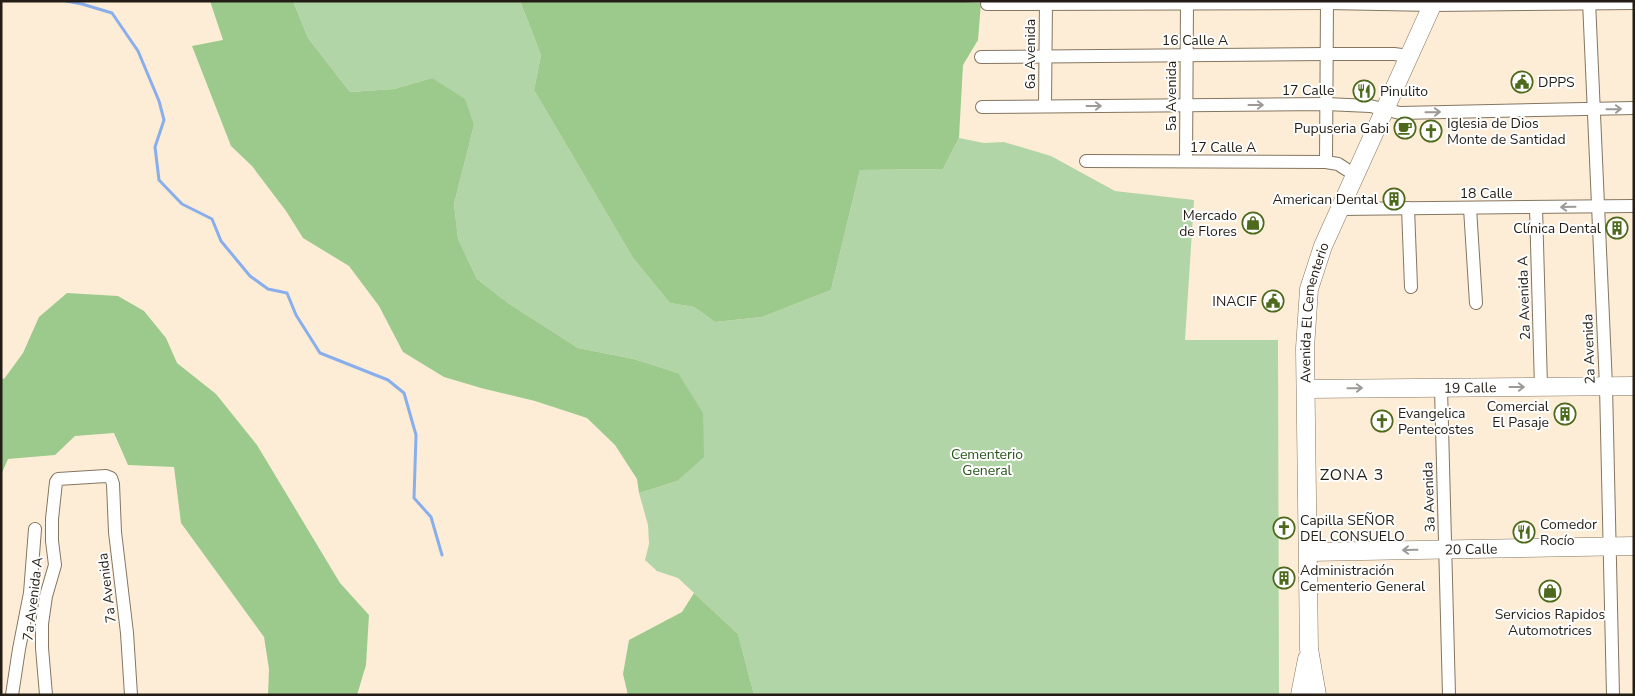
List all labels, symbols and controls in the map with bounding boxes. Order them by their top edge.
street label: 6a Avenida [1021,19,1040,89]
street label: 16 Calle A [1162,31,1228,50]
street label: 5a Avenida [1162,61,1181,131]
public building icon: DPPS [1510,70,1534,94]
place label: DPPS [1538,73,1575,92]
restaurant icon: Pinulito [1352,79,1376,103]
street label: 17 Calle [1282,81,1334,100]
place label: Pinulito [1380,82,1428,101]
one-way arrow [1248,100,1264,109]
one-way arrow [1085,101,1101,111]
one-way arrow [1606,104,1622,113]
one-way arrow [1424,107,1440,117]
place label: Iglesia de Dios Monte de Santidad [1447,114,1566,149]
cafe icon: Pupuseria Gabi [1393,116,1417,140]
place label: Pupuseria Gabi [1294,119,1389,138]
church icon: Iglesia de Dios Monte de Santidad [1419,119,1443,143]
street label: 17 Calle A [1190,138,1256,157]
street label: 18 Calle [1460,184,1512,203]
building icon: American Dental [1382,187,1406,211]
place label: American Dental [1272,190,1379,209]
one-way arrow [1560,202,1576,212]
place label: Mercado de Flores [1179,206,1237,241]
shop icon: Mercado de Flores [1241,211,1265,235]
building icon: Clínica Dental [1605,216,1629,240]
place label: Clínica Dental [1513,219,1602,238]
street label: Avenida El Cementerio [1295,240,1333,383]
street label: 2a Avenida A [1513,255,1535,341]
public building icon: INACIF [1261,289,1285,313]
place label: INACIF [1212,292,1257,311]
street label: 2a Avenida [1578,313,1600,385]
street label: 19 Calle [1444,378,1496,397]
one-way arrow [1508,382,1525,392]
one-way arrow [1347,384,1363,393]
place label: Comercial El Pasaje [1487,397,1550,432]
building icon: Comercial El Pasaje [1553,402,1577,426]
place label: Evangelica Pentecostes [1398,404,1474,439]
church icon: Evangelica Pentecostes [1370,409,1394,433]
park label: Cementerio General [951,445,1023,480]
street label: 3a Avenida [1418,461,1440,533]
district label: ZONA 3 [1320,464,1384,486]
place label: Capilla SEÑOR DEL CONSUELO [1300,511,1405,546]
place label: Comedor Rocío [1540,515,1597,550]
church icon: Capilla SEÑOR DEL CONSUELO [1272,516,1296,540]
restaurant icon: Comedor Rocío [1512,520,1536,544]
street label: 20 Calle [1444,539,1498,559]
one-way arrow [1402,545,1418,555]
street label: 7a Avenida [93,552,121,624]
street label: 7a Avenida A [18,556,48,642]
place label: Administración Cementerio General [1300,561,1426,596]
building icon: Administración Cementerio General [1272,566,1296,590]
shop icon: Servicios Rapidos Automotrices [1538,579,1562,603]
place label: Servicios Rapidos Automotrices [1495,605,1606,640]

